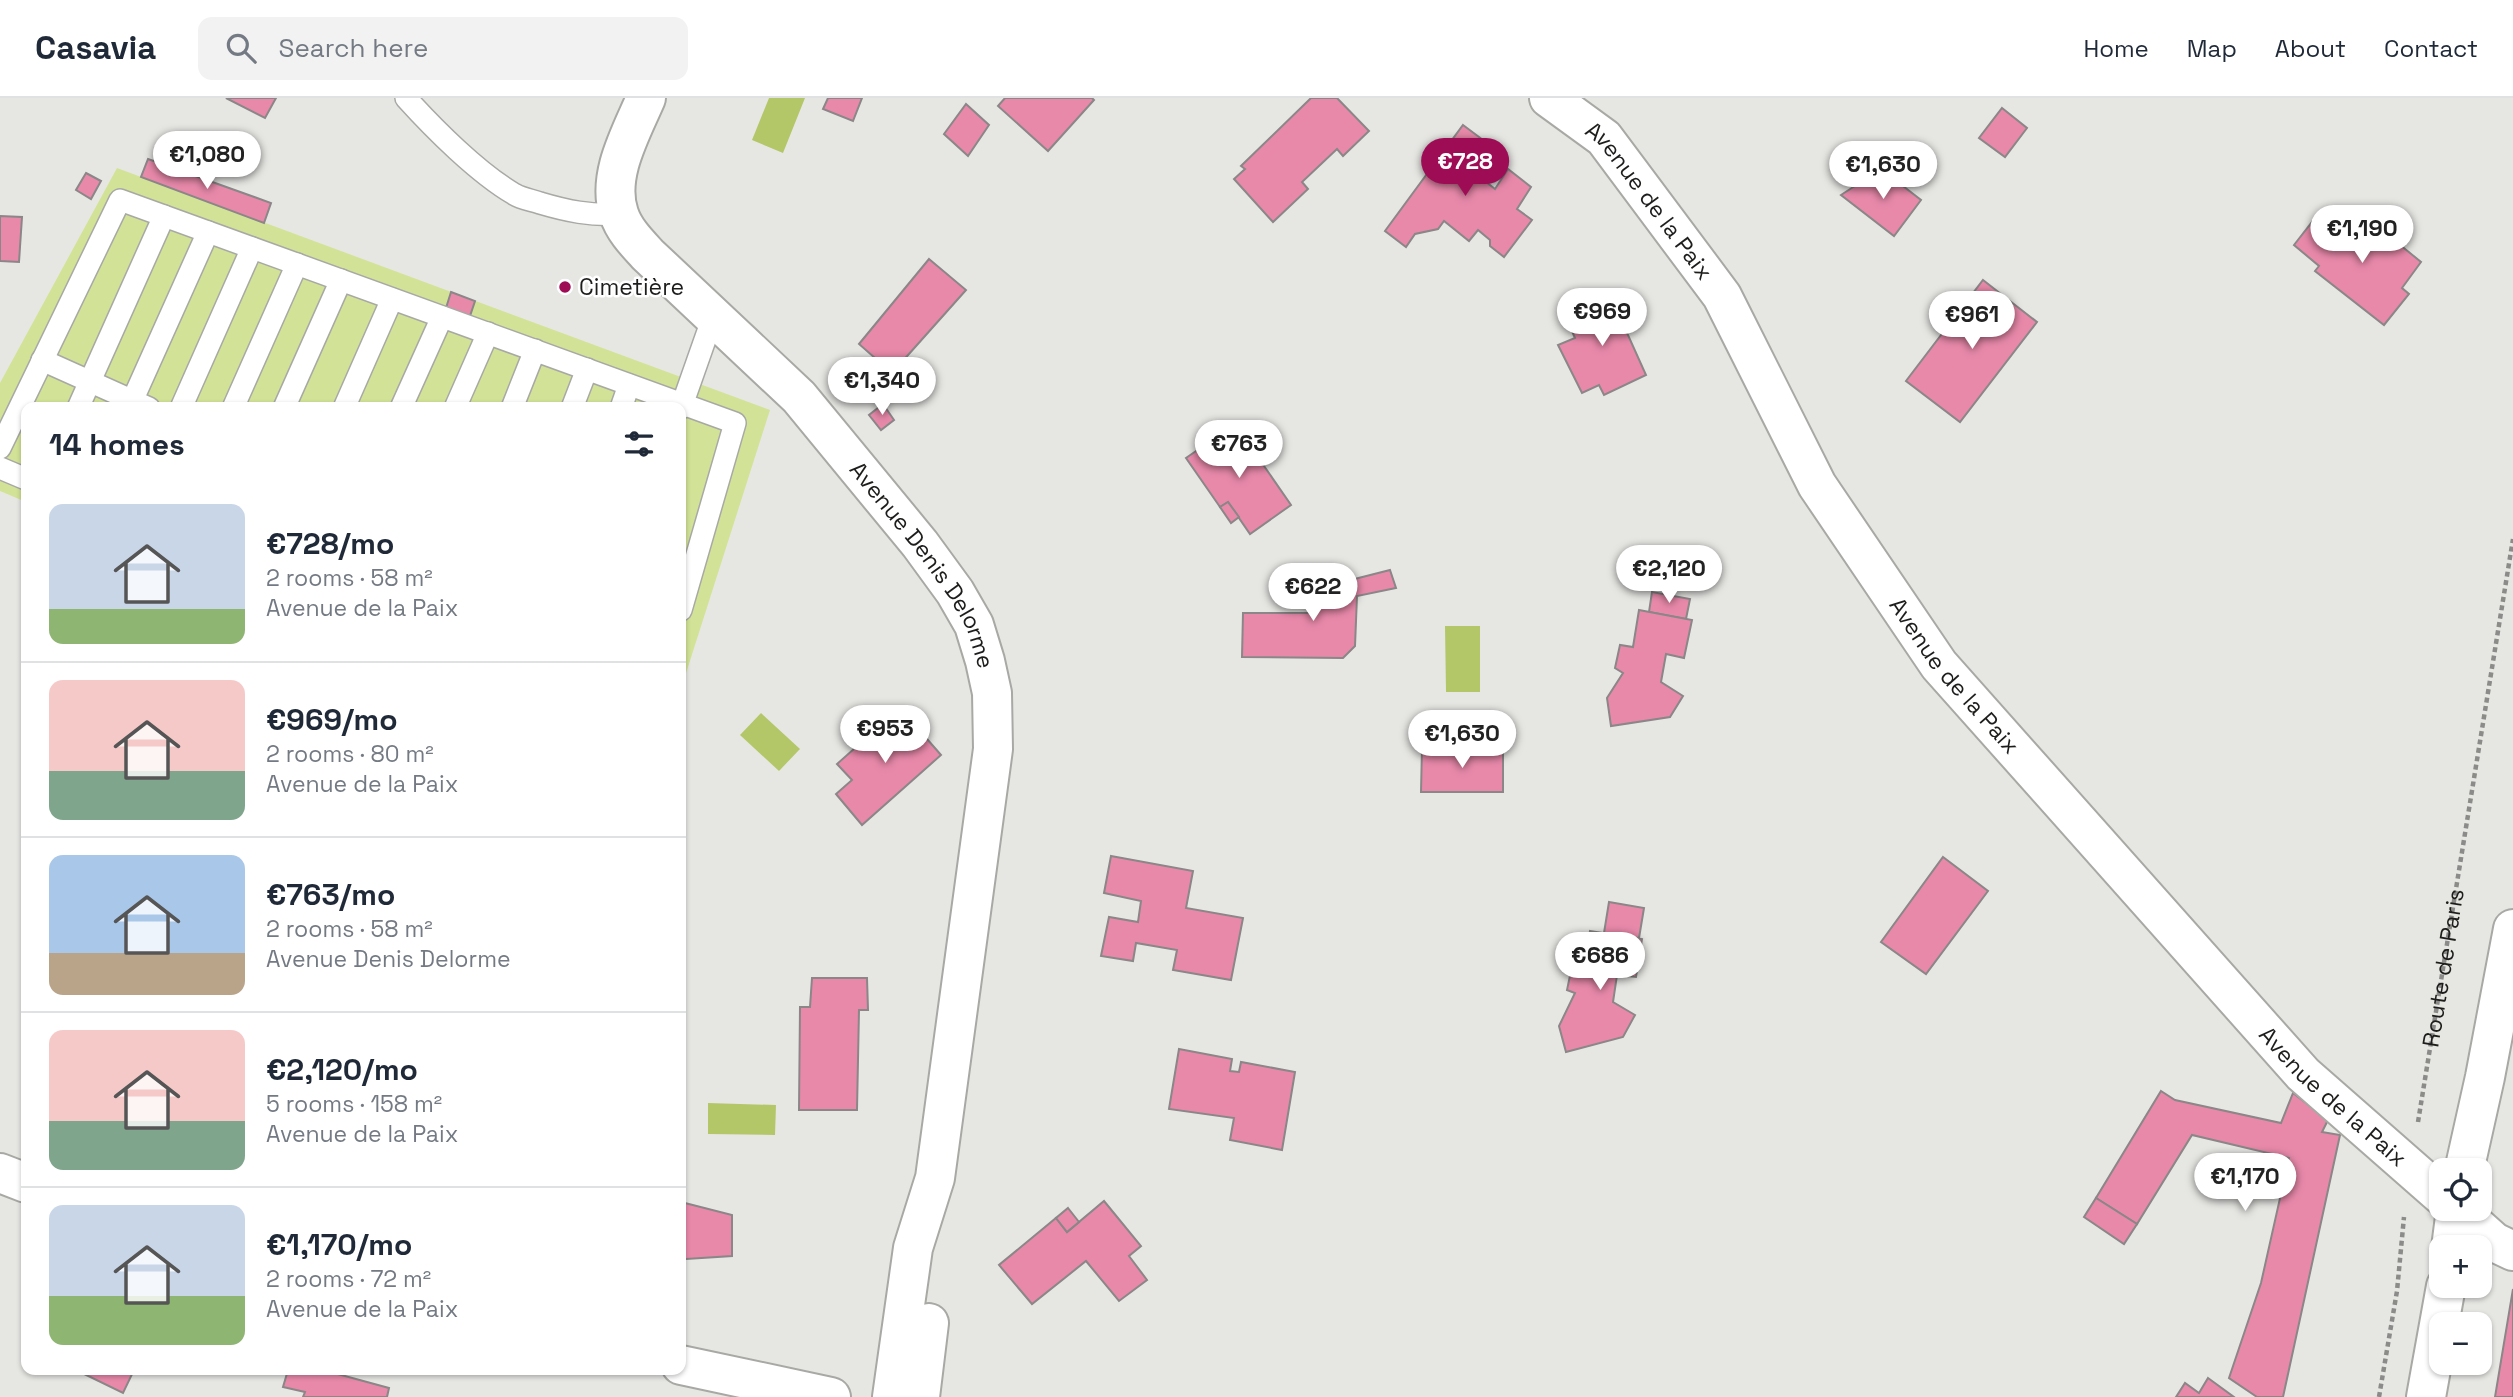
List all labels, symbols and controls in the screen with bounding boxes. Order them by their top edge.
search box [198,17,688,80]
text: Casavia [35,27,156,69]
icon: search [222,29,260,67]
text: Search here [278,31,428,65]
text: Home [2083,33,2149,64]
text: Map [2187,33,2237,64]
text: About [2275,33,2346,64]
text: Contact [2384,33,2478,64]
street label: Avenue de la Paix [1580,115,1720,286]
pin: €1,080 [150,132,264,191]
text: €1,080 [169,139,245,169]
pin: €728 [1424,139,1506,198]
pin: €1,630 [1826,141,1940,201]
text: €728 [1437,146,1493,176]
text: €1,630 [1845,149,1921,179]
pin: €1,190 [2305,206,2419,265]
text: €1,190 [2326,213,2398,243]
place label: Cimetière [579,272,684,302]
marker: Cimetière [557,279,573,295]
pin: €969 [1561,288,1643,348]
pin: €961 [1931,292,2013,351]
text: €969 [1573,296,1631,326]
text: €961 [1945,299,1999,329]
pin: €1,340 [825,358,939,417]
text: €1,340 [844,365,920,395]
pin: €763 [1198,420,1280,480]
text: 14 homes [49,425,185,464]
icon: filters [620,425,658,463]
text: €763 [1211,428,1267,458]
street label: Avenue Denis Delorme [843,455,1001,671]
text: €728/mo [266,524,394,563]
icon: home [105,532,189,616]
pin: €2,120 [1612,546,1726,605]
text: €2,120 [1632,553,1706,583]
text: 2 rooms · 58 m² [266,563,433,593]
pin: €622 [1272,564,1354,623]
text: €622 [1284,571,1342,601]
street label: Avenue de la Paix [1883,592,2026,760]
text: Avenue de la Paix [266,593,458,623]
text: €969/mo [266,700,398,739]
pin: €953 [844,706,926,765]
icon: home [105,708,189,792]
pin: €1,630 [1405,710,1519,770]
text: €953 [856,713,914,743]
text: €1,630 [1424,718,1500,748]
text: 2 rooms · 80 m² [266,739,434,769]
text: Avenue de la Paix [266,769,458,799]
text: €763/mo [266,875,395,914]
icon: home [105,883,189,967]
street label: Route de Paris [2415,887,2471,1049]
text: 2 rooms · 58 m² [266,914,433,944]
pin: €686 [1559,932,1641,992]
text: €686 [1571,940,1629,970]
text: Avenue Denis Delorme [266,944,511,974]
street label: Avenue de la Paix [2253,1020,2413,1173]
text: €2,120/mo [266,1050,418,1089]
icon: home [105,1058,189,1142]
text: 5 rooms · 158 m² [266,1089,442,1119]
text: Avenue de la Paix [266,1119,458,1149]
pin: €1,170 [2188,1154,2302,1213]
map controls [2429,1158,2492,1375]
button: locate [2429,1158,2492,1221]
text: €1,170 [2210,1161,2280,1191]
text: €1,170/mo [266,1225,412,1264]
icon: home [105,1233,189,1317]
button: + [2429,1235,2492,1298]
text: 2 rooms · 72 m² [266,1264,431,1294]
text: Avenue de la Paix [266,1294,458,1324]
button: − [2429,1312,2492,1375]

